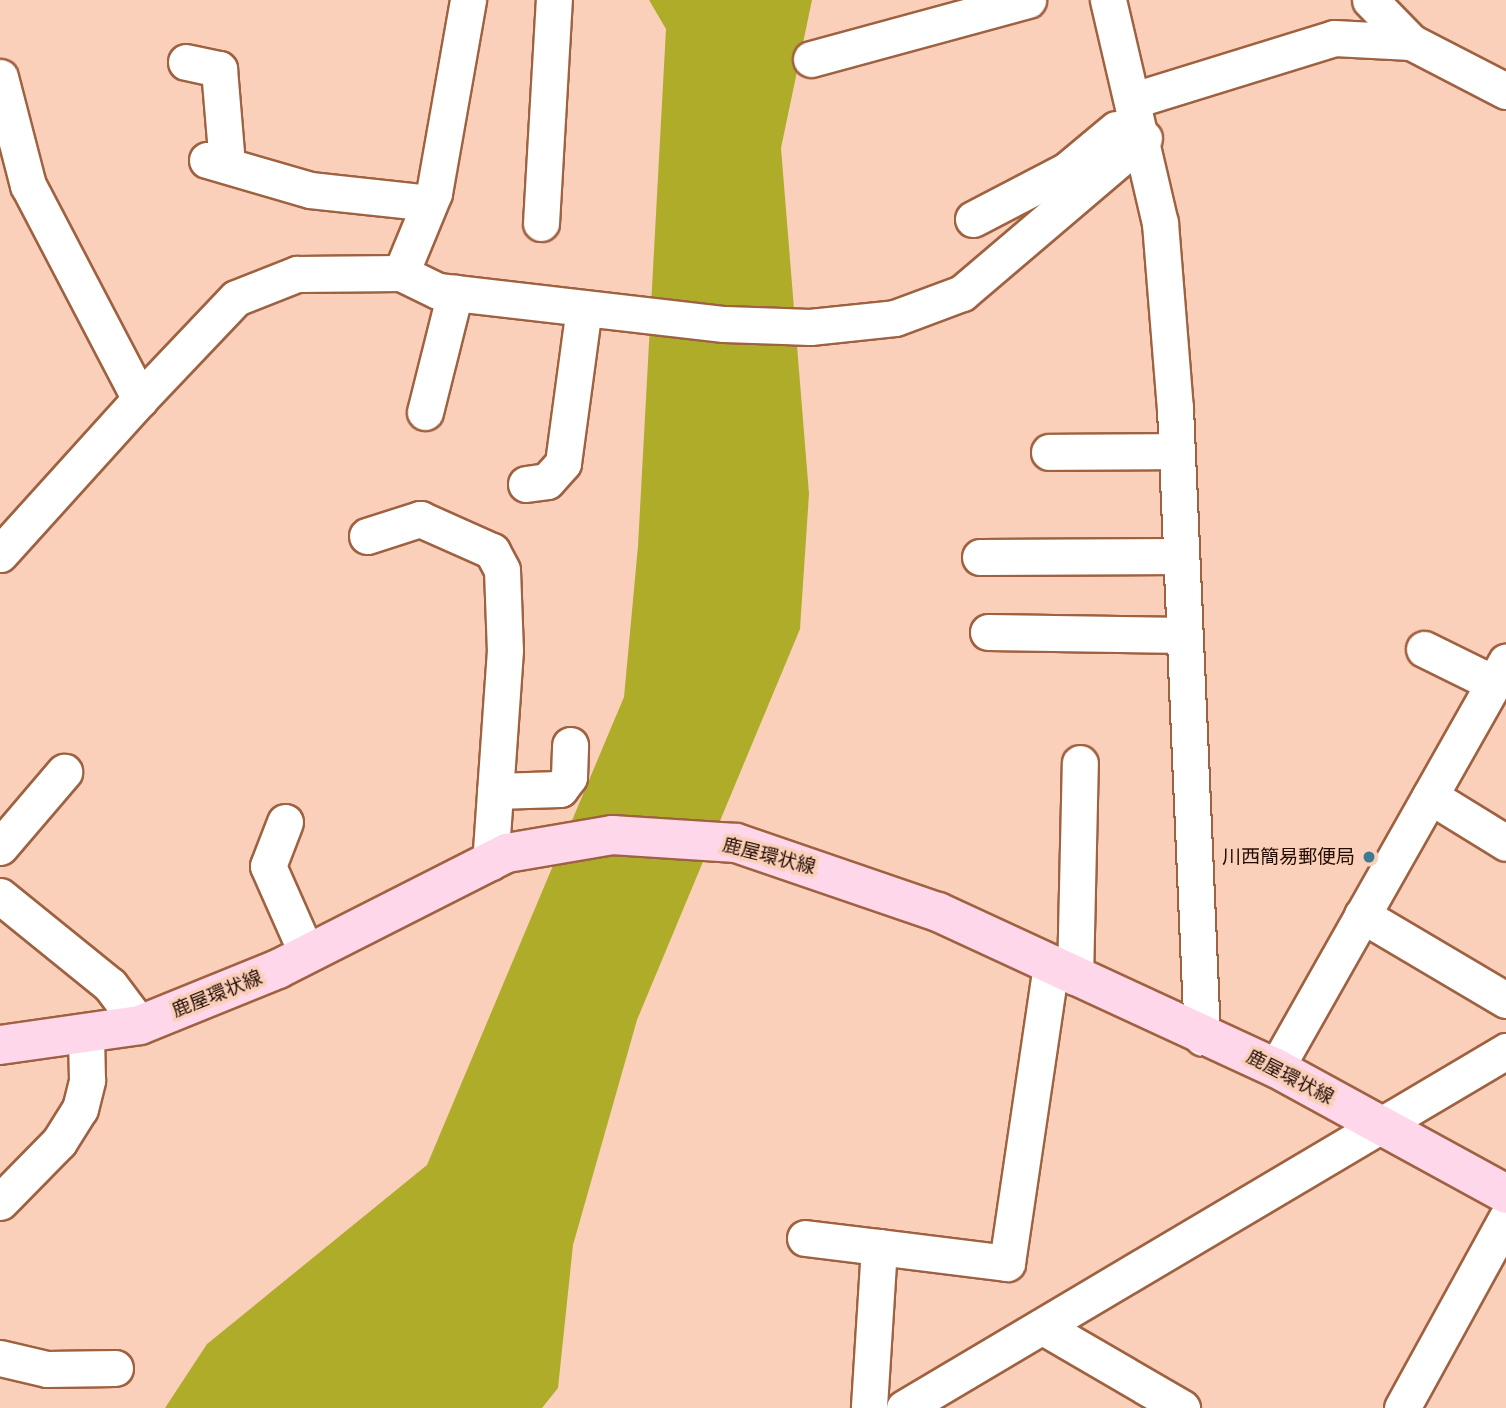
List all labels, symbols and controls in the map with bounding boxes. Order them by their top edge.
street label: 鹿屋環状線 [720,833,818,879]
place label: 川西簡易郵便局 [1222,846,1355,868]
marker: 川西簡易郵便局 [1361,849,1377,865]
street label: 鹿屋環状線 [169,966,265,1022]
street label: 鹿屋環状線 [1243,1045,1337,1109]

